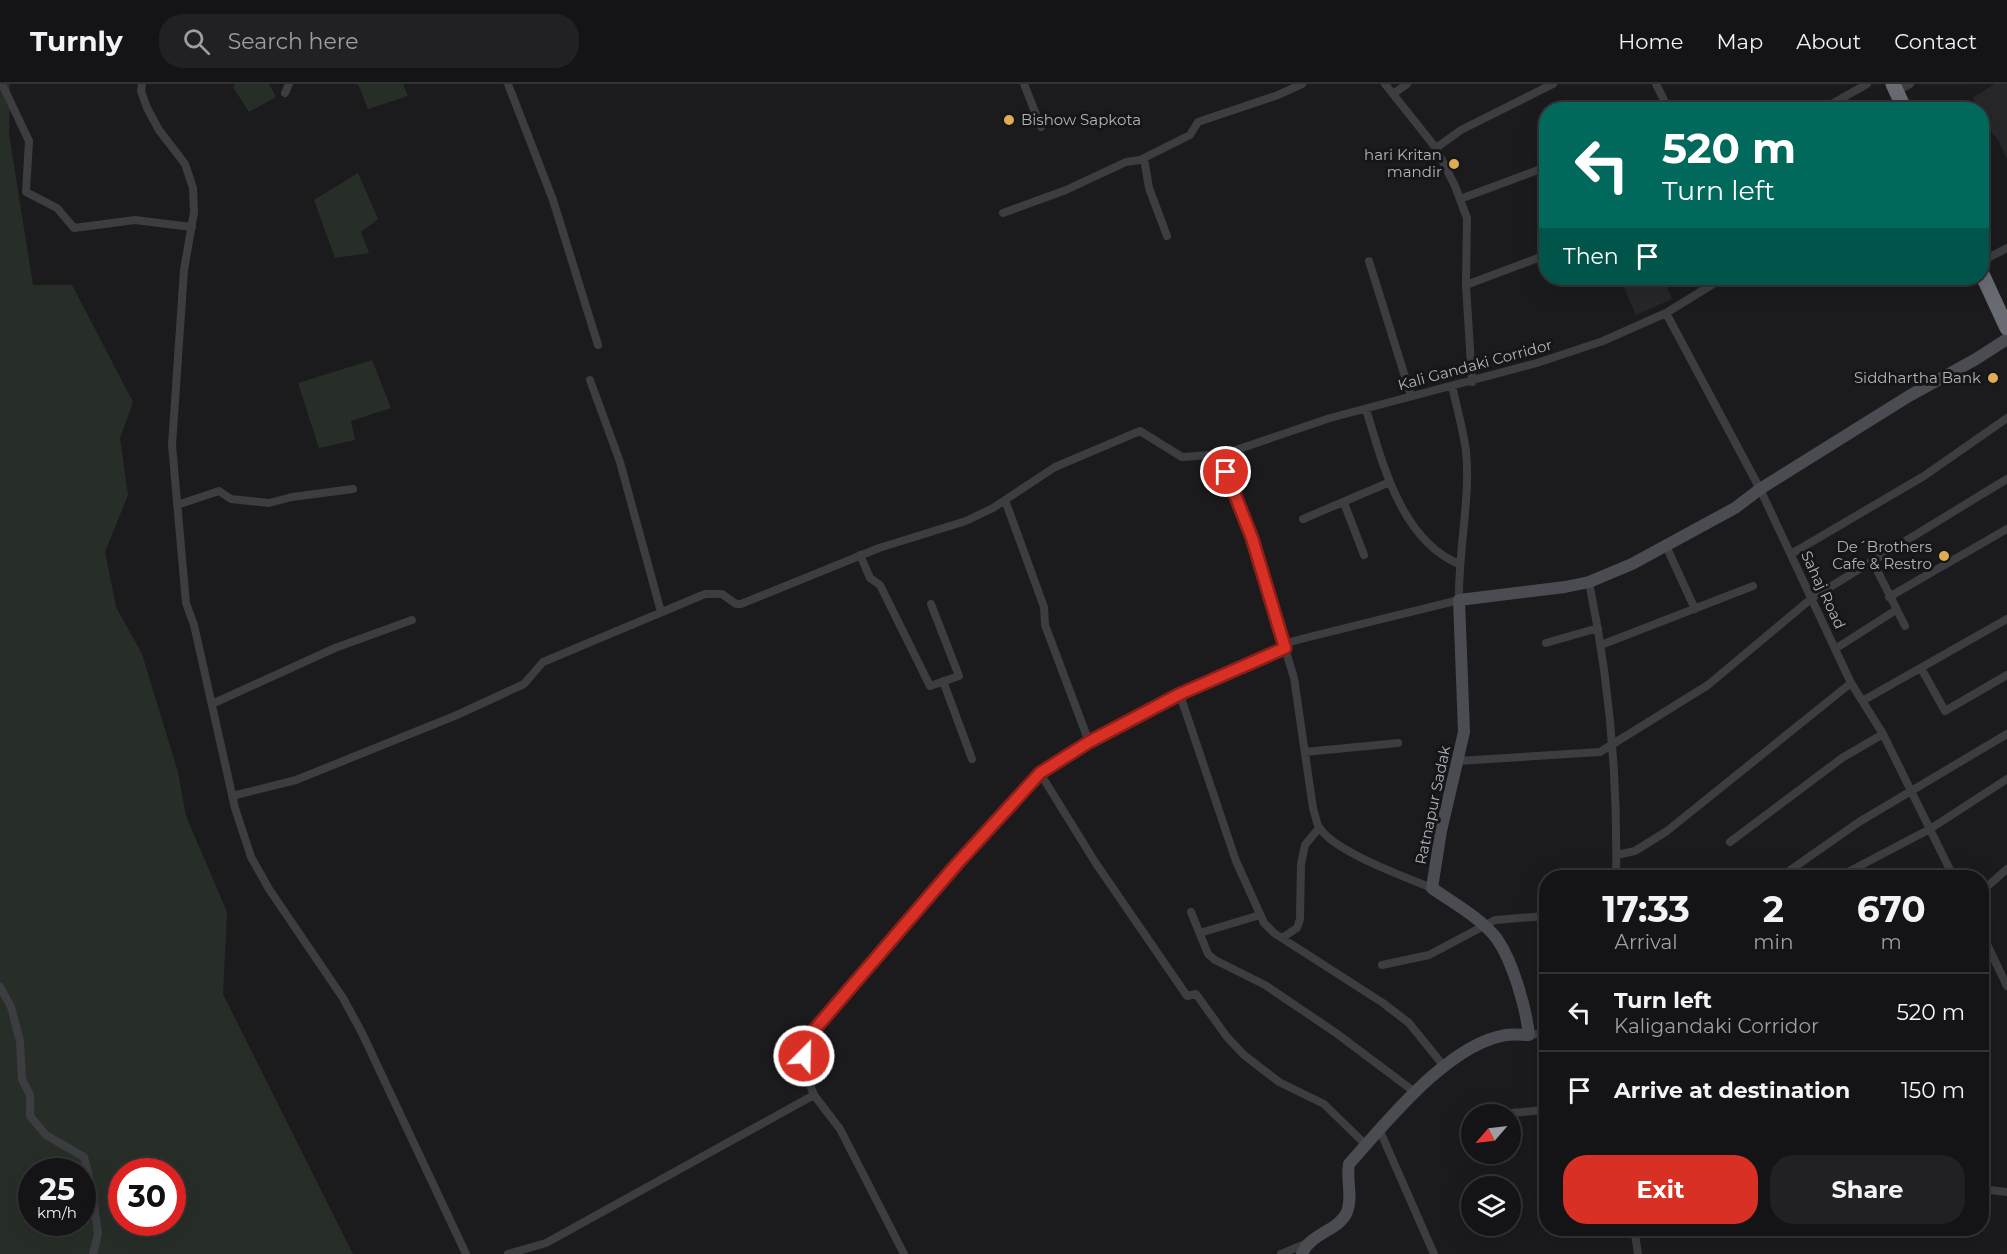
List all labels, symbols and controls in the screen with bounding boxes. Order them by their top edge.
search box [159,14,579,68]
text: Turnly [30,24,123,58]
icon: search [180,25,213,58]
text: Search here [228,28,359,55]
text: Home [1618,29,1683,54]
text: Map [1716,29,1763,54]
text: About [1796,29,1861,54]
text: Contact [1894,29,1977,54]
place label: Bishow Sapkota [1021,110,1141,129]
marker: Bishow Sapkota [1002,113,1016,127]
text: 520 m [1662,122,1796,174]
icon: left [1563,126,1641,204]
place label: hari Kritan mandir [1364,145,1442,181]
marker: hari Kritan mandir [1447,157,1461,171]
text: Turn left [1662,174,1775,207]
icon: arrive [1631,240,1664,273]
text: Then [1563,243,1619,270]
street label: Kali Gandaki Corridor [1396,335,1554,394]
place label: Siddhartha Bank [1854,368,1981,387]
marker: Siddhartha Bank [1986,371,2000,385]
pin [1200,446,1251,497]
icon: arrive [1209,455,1242,488]
place label: De´Brothers Cafe & Restro [1832,537,1932,573]
street label: Sahaj Road [1797,548,1850,632]
marker: De´Brothers Cafe & Restro [1937,549,1951,563]
street label: Ratnapur Sadak [1411,744,1454,866]
text: 17:33 [1602,887,1690,931]
text: 2 [1763,887,1784,931]
text: 670 [1857,887,1926,931]
text: Arrival [1615,930,1678,954]
text: min [1753,930,1793,954]
text: m [1881,930,1902,954]
text: Turn left [1614,987,1712,1014]
icon: left [1563,996,1596,1029]
text: 520 m [1897,999,1965,1026]
text: Kaligandaki Corridor [1614,1014,1819,1038]
position arrow [772,1024,836,1088]
icon: arrive [1563,1074,1596,1107]
text: Arrive at destination [1614,1077,1850,1104]
text: 150 m [1901,1077,1965,1104]
north arrow [1461,1104,1521,1164]
map controls [1461,1104,1521,1236]
button: Exit [1563,1155,1758,1224]
button: Share [1770,1155,1965,1224]
speed limit sign: 30 [108,1158,186,1236]
text: 25 [39,1171,75,1208]
button: layers [1461,1176,1521,1236]
text: km/h [37,1203,77,1222]

